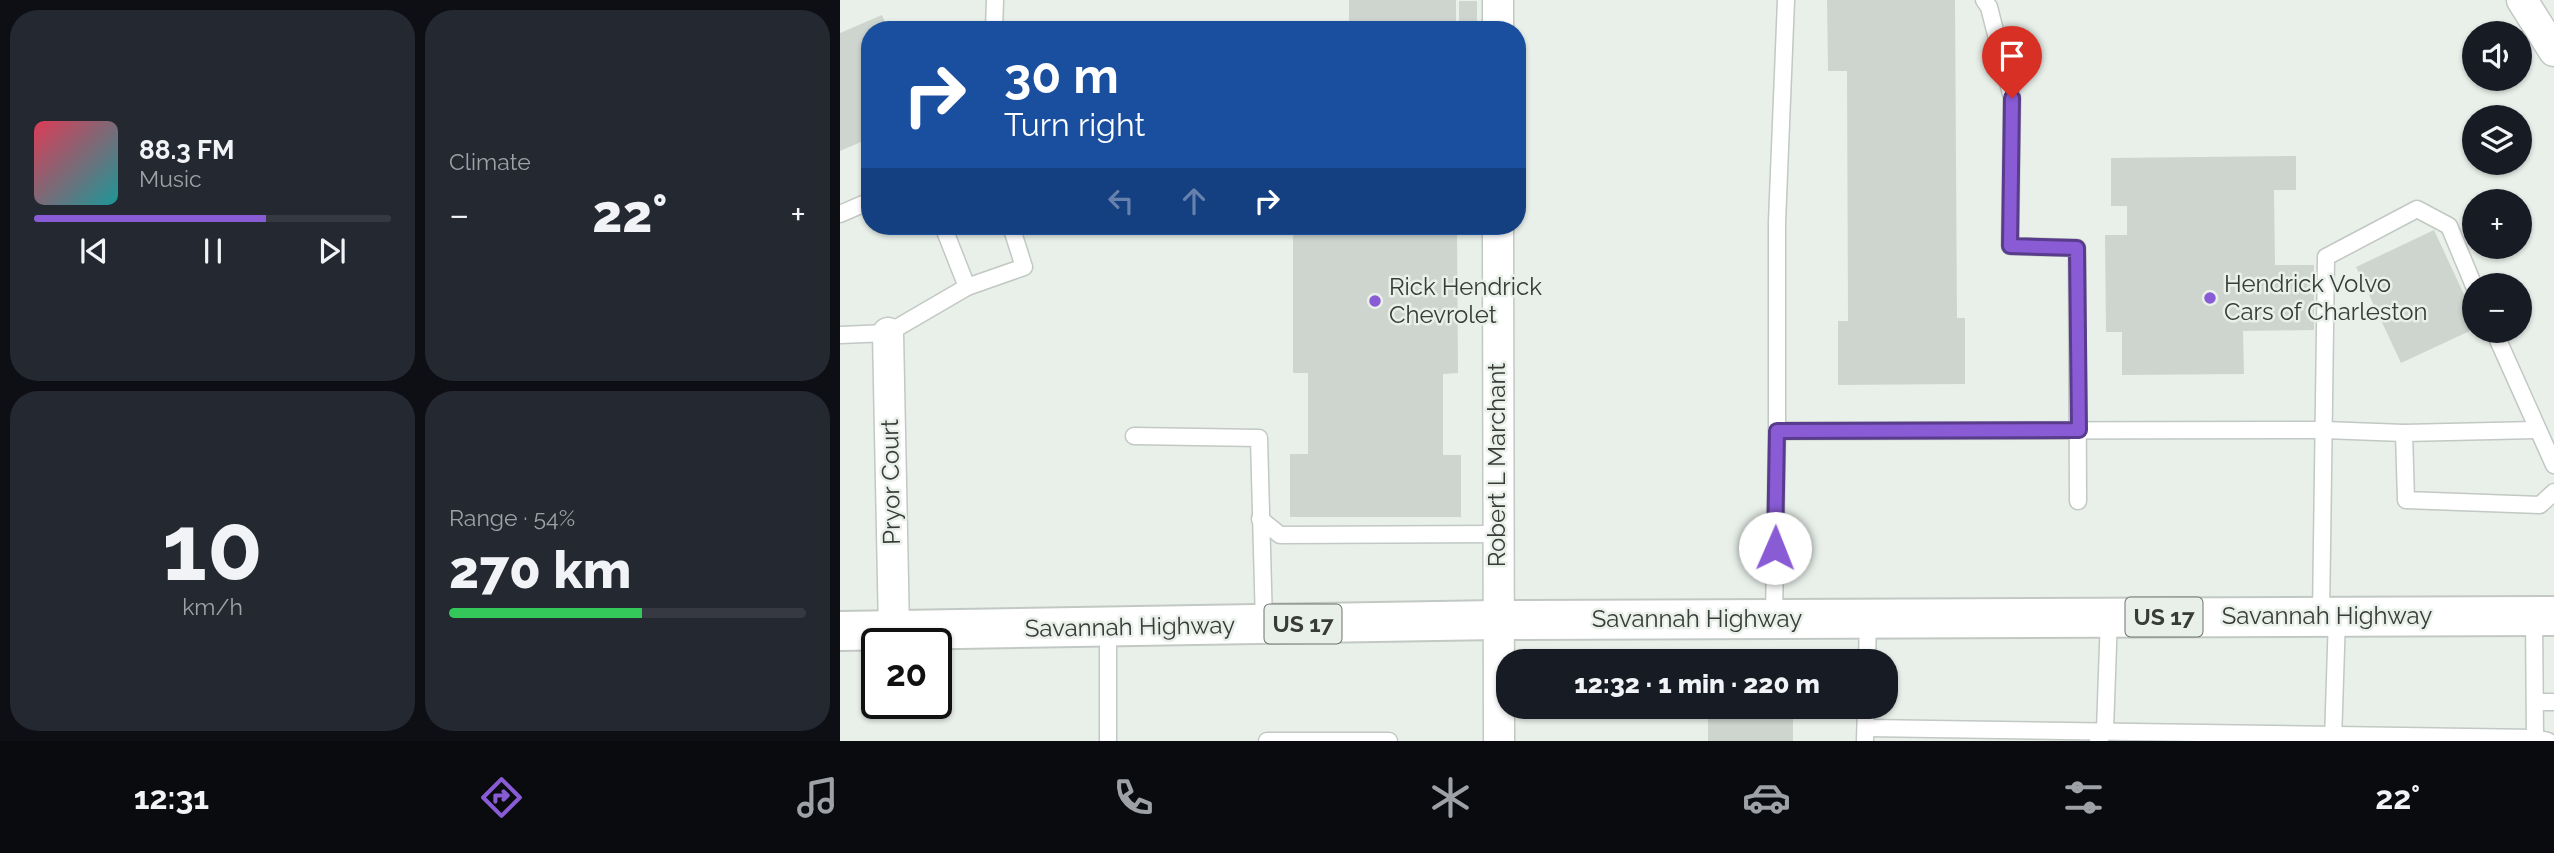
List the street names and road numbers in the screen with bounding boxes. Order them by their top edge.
street label: Robert L Marchant [1482,363,1511,567]
street label: Pryor Court [875,419,906,545]
road number: US 17 [2126,597,2202,636]
street label: Savannah Highway [2222,601,2432,630]
road number: US 17 [1264,604,1342,644]
street label: Savannah Highway [1592,604,1802,633]
street label: Savannah Highway [1025,610,1235,643]

